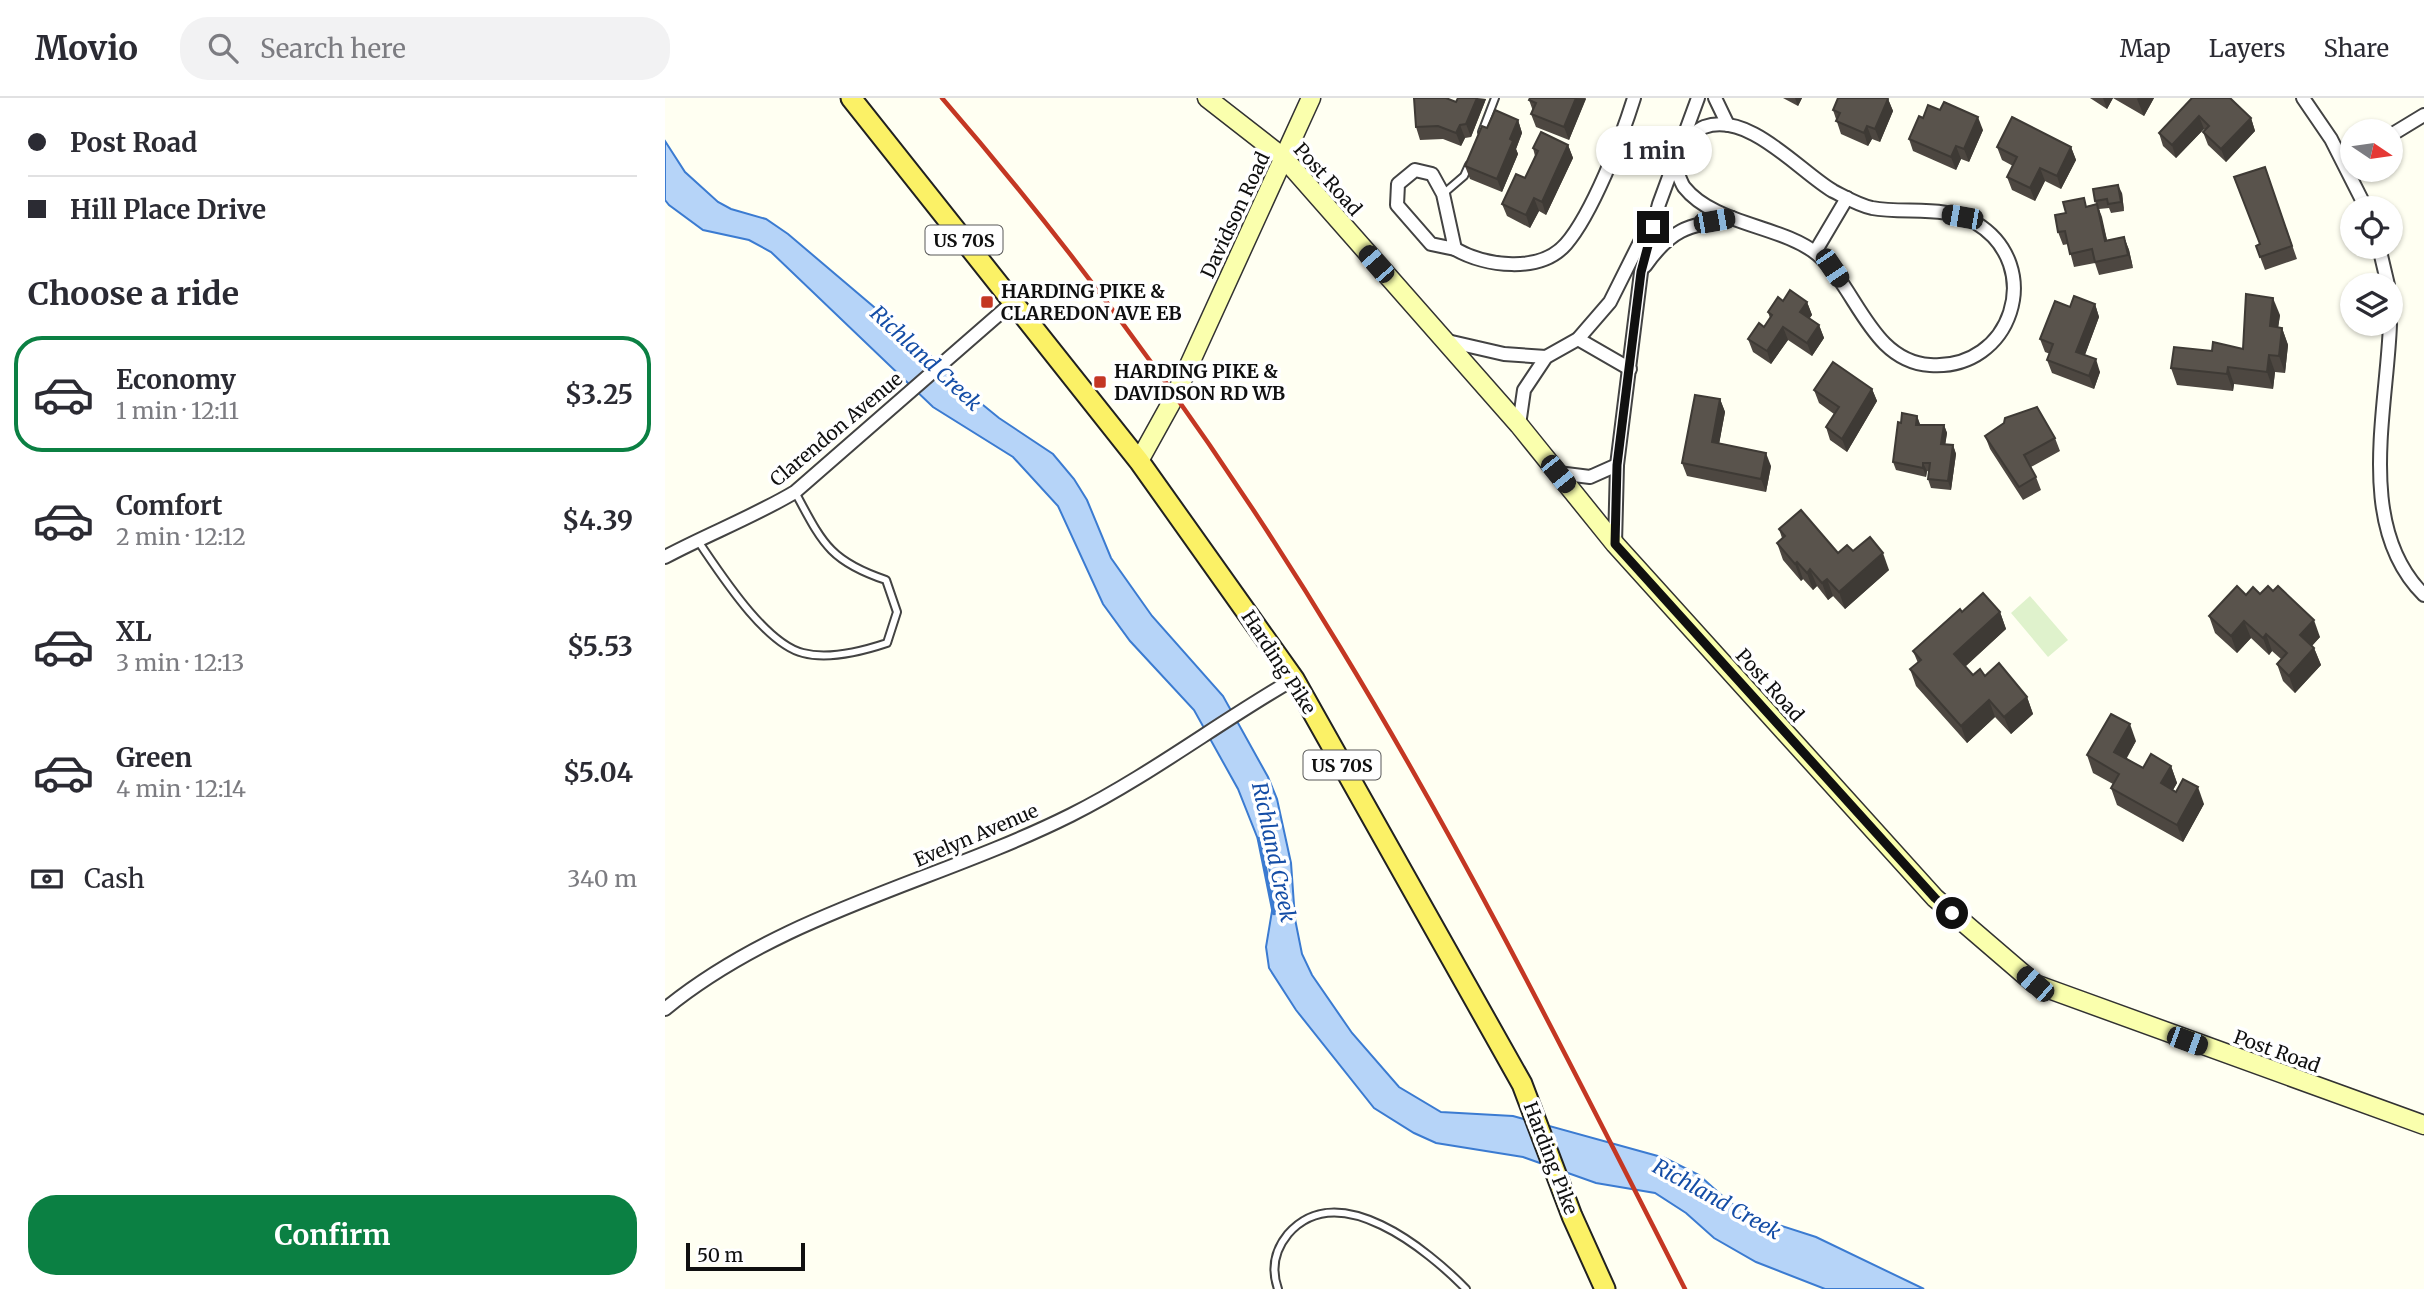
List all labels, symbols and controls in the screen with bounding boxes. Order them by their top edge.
search box [180,17,670,80]
text: Movio [35,28,138,69]
icon: search [204,29,242,67]
text: Search here [260,32,406,65]
text: Map [2120,33,2171,64]
text: Layers [2209,33,2285,64]
text: Share [2323,33,2389,64]
north arrow [2340,119,2403,182]
map controls [2340,119,2403,336]
callout: 1 min [1595,125,1711,174]
text: Post Road [70,126,197,159]
text: 1 min [1623,136,1685,165]
street label: Post Road [1289,137,1367,221]
street label: Davidson Road [1195,148,1275,282]
text: Hill Place Drive [70,193,266,226]
button: locate [2340,196,2403,259]
car [1940,203,1985,231]
car [1692,207,1737,235]
route end [1637,211,1669,243]
road number: US 70S [925,225,1003,254]
car [1355,241,1398,287]
car [1812,245,1853,291]
button: layers [2340,273,2403,336]
text: Choose a ride [28,274,239,314]
place label: HARDING PIKE & CLAREDON AVE EB [1001,279,1182,325]
marker: HARDING PIKE & CLAREDON AVE EB [979,294,995,310]
water label: Richland Creek [865,300,988,417]
place label: HARDING PIKE & DAVIDSON RD WB [1114,359,1285,405]
icon: car [32,363,95,426]
text: Economy [116,363,236,396]
street label: Clarendon Avenue [765,367,907,491]
marker: HARDING PIKE & DAVIDSON RD WB [1092,374,1108,390]
text: $3.25 [565,378,633,411]
text: 1 min · 12:11 [116,396,239,425]
car [1537,451,1580,497]
icon: car [32,489,95,552]
text: Comfort [116,489,222,522]
text: $4.39 [562,504,633,537]
text: 2 min · 12:12 [116,522,246,551]
street label: Harding Pike [1237,606,1322,719]
icon: car [32,615,95,678]
text: XL [116,615,152,648]
text: $5.53 [567,630,633,663]
street label: Post Road [1731,643,1809,727]
text: 3 min · 12:13 [116,648,245,677]
icon: car [32,741,95,804]
text: Green [116,741,192,774]
road number: US 70S [1303,750,1381,780]
text: $5.04 [563,756,633,789]
text: 4 min · 12:14 [116,774,246,803]
water label: Richland Creek [1246,780,1302,925]
street label: Evelyn Avenue [910,798,1042,872]
icon: cash [28,860,66,898]
text: Cash [84,862,145,895]
text: 340 m [567,864,637,893]
route start [1936,897,1968,929]
car [2013,962,2058,1006]
car [2164,1024,2211,1058]
street label: Post Road [2230,1024,2324,1078]
street label: Harding Pike [1518,1098,1584,1218]
water label: Richland Creek [1648,1153,1786,1246]
button: Confirm [28,1195,637,1275]
scale bar [686,1240,805,1272]
text: 50 m [697,1243,743,1267]

